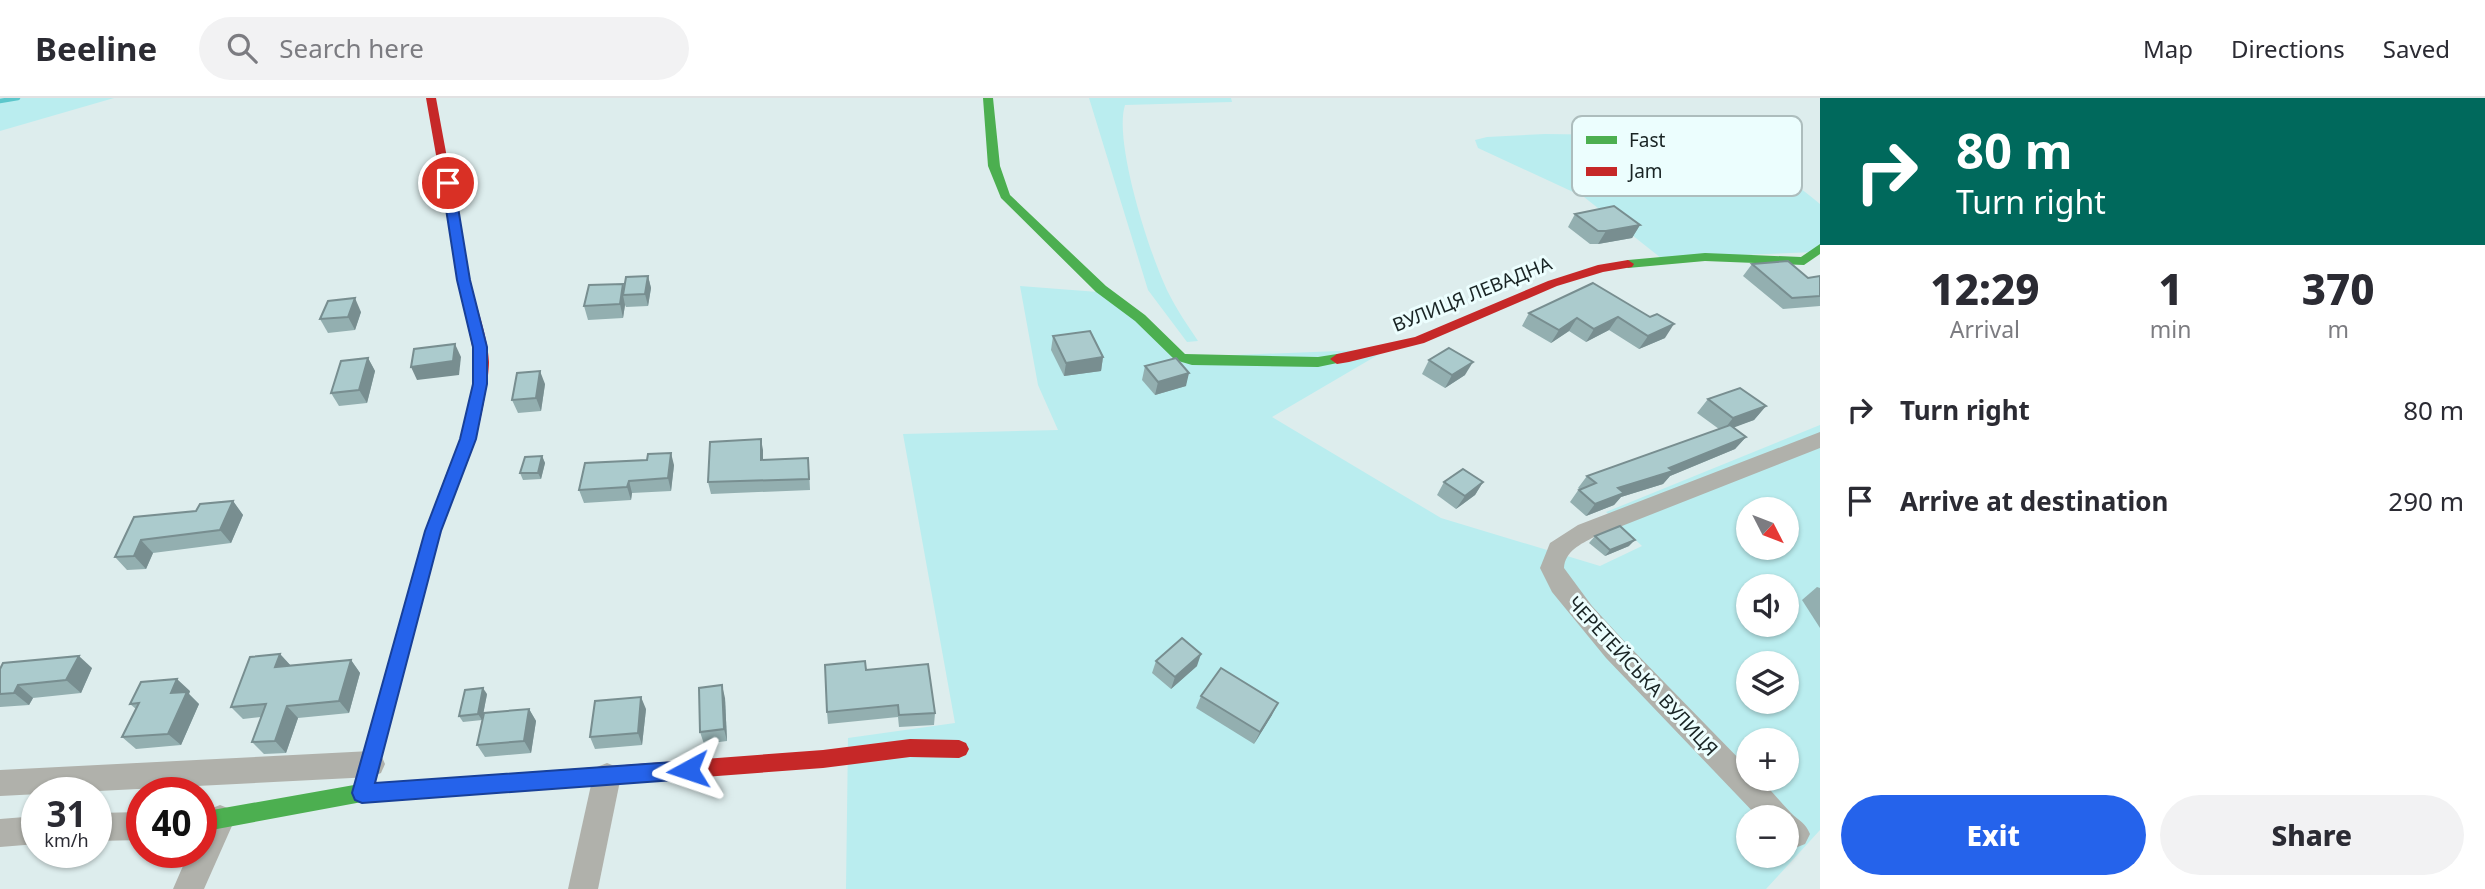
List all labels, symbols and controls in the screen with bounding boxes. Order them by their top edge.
search box [199,17,689,80]
text: Beeline [35,26,157,71]
icon: search [223,29,261,67]
text: Search here [279,30,424,66]
text: Map [2143,32,2193,65]
text: Directions [2231,32,2345,65]
text: Saved [2383,32,2450,65]
legend [1572,116,1802,196]
text: 80 m [1956,117,2073,183]
icon: right [1841,126,1932,217]
text: Fast [1629,127,1666,153]
pin [418,153,478,213]
text: Jam [1627,158,1663,184]
icon: arrive [429,164,467,202]
text: Turn right [1956,180,2106,223]
street label: ВУЛИЦЯ ЛЕВАДНА [1389,250,1556,338]
text: 12:29 [1930,260,2039,317]
text: 1 [2158,260,2183,317]
text: 370 [2302,260,2375,317]
text: Arrival [1950,313,2020,345]
text: min [2150,313,2191,345]
text: m [2327,313,2349,345]
icon: right [1841,391,1879,429]
text: Turn right [1900,392,2030,428]
text: 80 m [2403,392,2464,428]
icon: arrive [1841,482,1879,520]
text: Arrive at destination [1900,483,2169,519]
text: 290 m [2388,483,2464,519]
north arrow [1736,497,1799,560]
map controls [1736,497,1799,868]
button: sound [1736,574,1799,637]
street label: ЧЕРЕТЕЙСЬКА ВУЛИЦЯ [1562,590,1724,762]
button: layers [1736,651,1799,714]
button: + [1736,728,1799,791]
position arrow [651,733,725,807]
speed limit sign: 40 [126,777,217,868]
text: 31 [46,790,87,837]
button: Exit [1841,795,2146,875]
button: Share [2160,795,2464,875]
button: − [1736,805,1799,868]
text: km/h [44,828,89,852]

